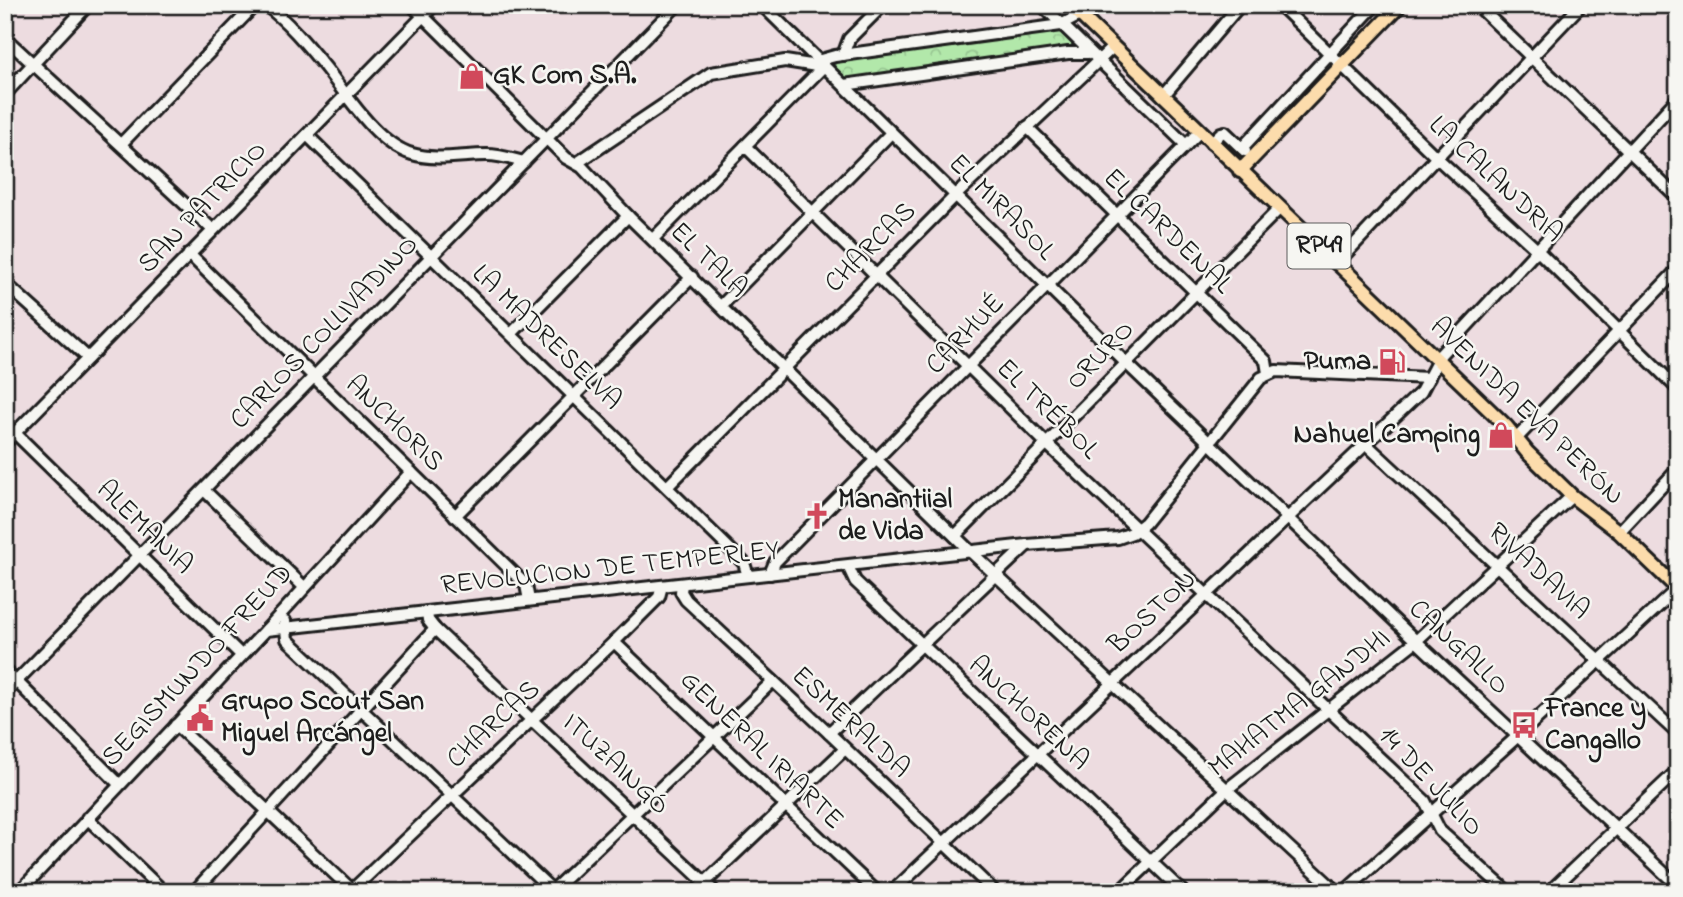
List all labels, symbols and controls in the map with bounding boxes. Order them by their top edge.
place label: GK Com S.A. [493,56,637,97]
shop icon: GK Com S.A. [457,61,487,91]
street label: LA CALANDRIA [1418,106,1572,254]
street label: SAN PATRICIO [129,132,277,284]
street label: EL MIRASOL [938,145,1065,272]
street label: EL CARDENAL [1093,159,1242,305]
street label: CHARCAS [816,193,926,303]
street label: EL TALA [660,213,756,309]
road number: RP49 [1288,224,1350,268]
street label: CARLOS COLLIVADINO [221,226,429,440]
street label: LA MADRESELVA [461,255,631,421]
street label: CARHUÉ [917,285,1015,385]
street label: AVENIDA EVA PERÓN [1419,308,1633,516]
street label: ORURO [1057,312,1145,400]
place label: Puma [1304,342,1371,383]
fuel station icon: Puma [1377,347,1407,377]
street label: EL TRÉBOL [986,350,1109,470]
street label: ANCHORIS [335,366,453,482]
place label: Nahuel Camping [1294,415,1480,457]
shop icon: Nahuel Camping [1486,420,1516,450]
street label: ALEMANIA [86,471,202,585]
place label: Manantiial de Vida [838,480,952,553]
church icon: Manantiial de Vida [802,501,832,531]
street label: RIVADAVIA [1477,514,1599,630]
street label: REVOLUCION DE TEMPERLEY [439,531,781,607]
street label: SEGISMUNDO FREUD [92,555,304,777]
street label: BOSTON [1099,561,1207,666]
street label: CANGALLO [1398,590,1518,706]
street label: MAHATMA GANDHI [1200,619,1400,789]
street label: ANCHORENA [958,647,1098,781]
street label: ESMERALDA [781,657,919,789]
street label: GENERAL IRIARTE [669,662,853,840]
street label: CHARCAS [438,671,550,779]
place label: Grupo Scout San Miguel Arcángel [221,682,424,756]
place label: France y Cangallo [1543,689,1646,763]
public building icon: Grupo Scout San Miguel Arcángel [185,703,215,733]
street label: ITUZAINGÓ [552,704,678,826]
bus stop icon: France y Cangallo [1509,710,1539,740]
street label: 14 DE JULIO [1368,717,1492,847]

